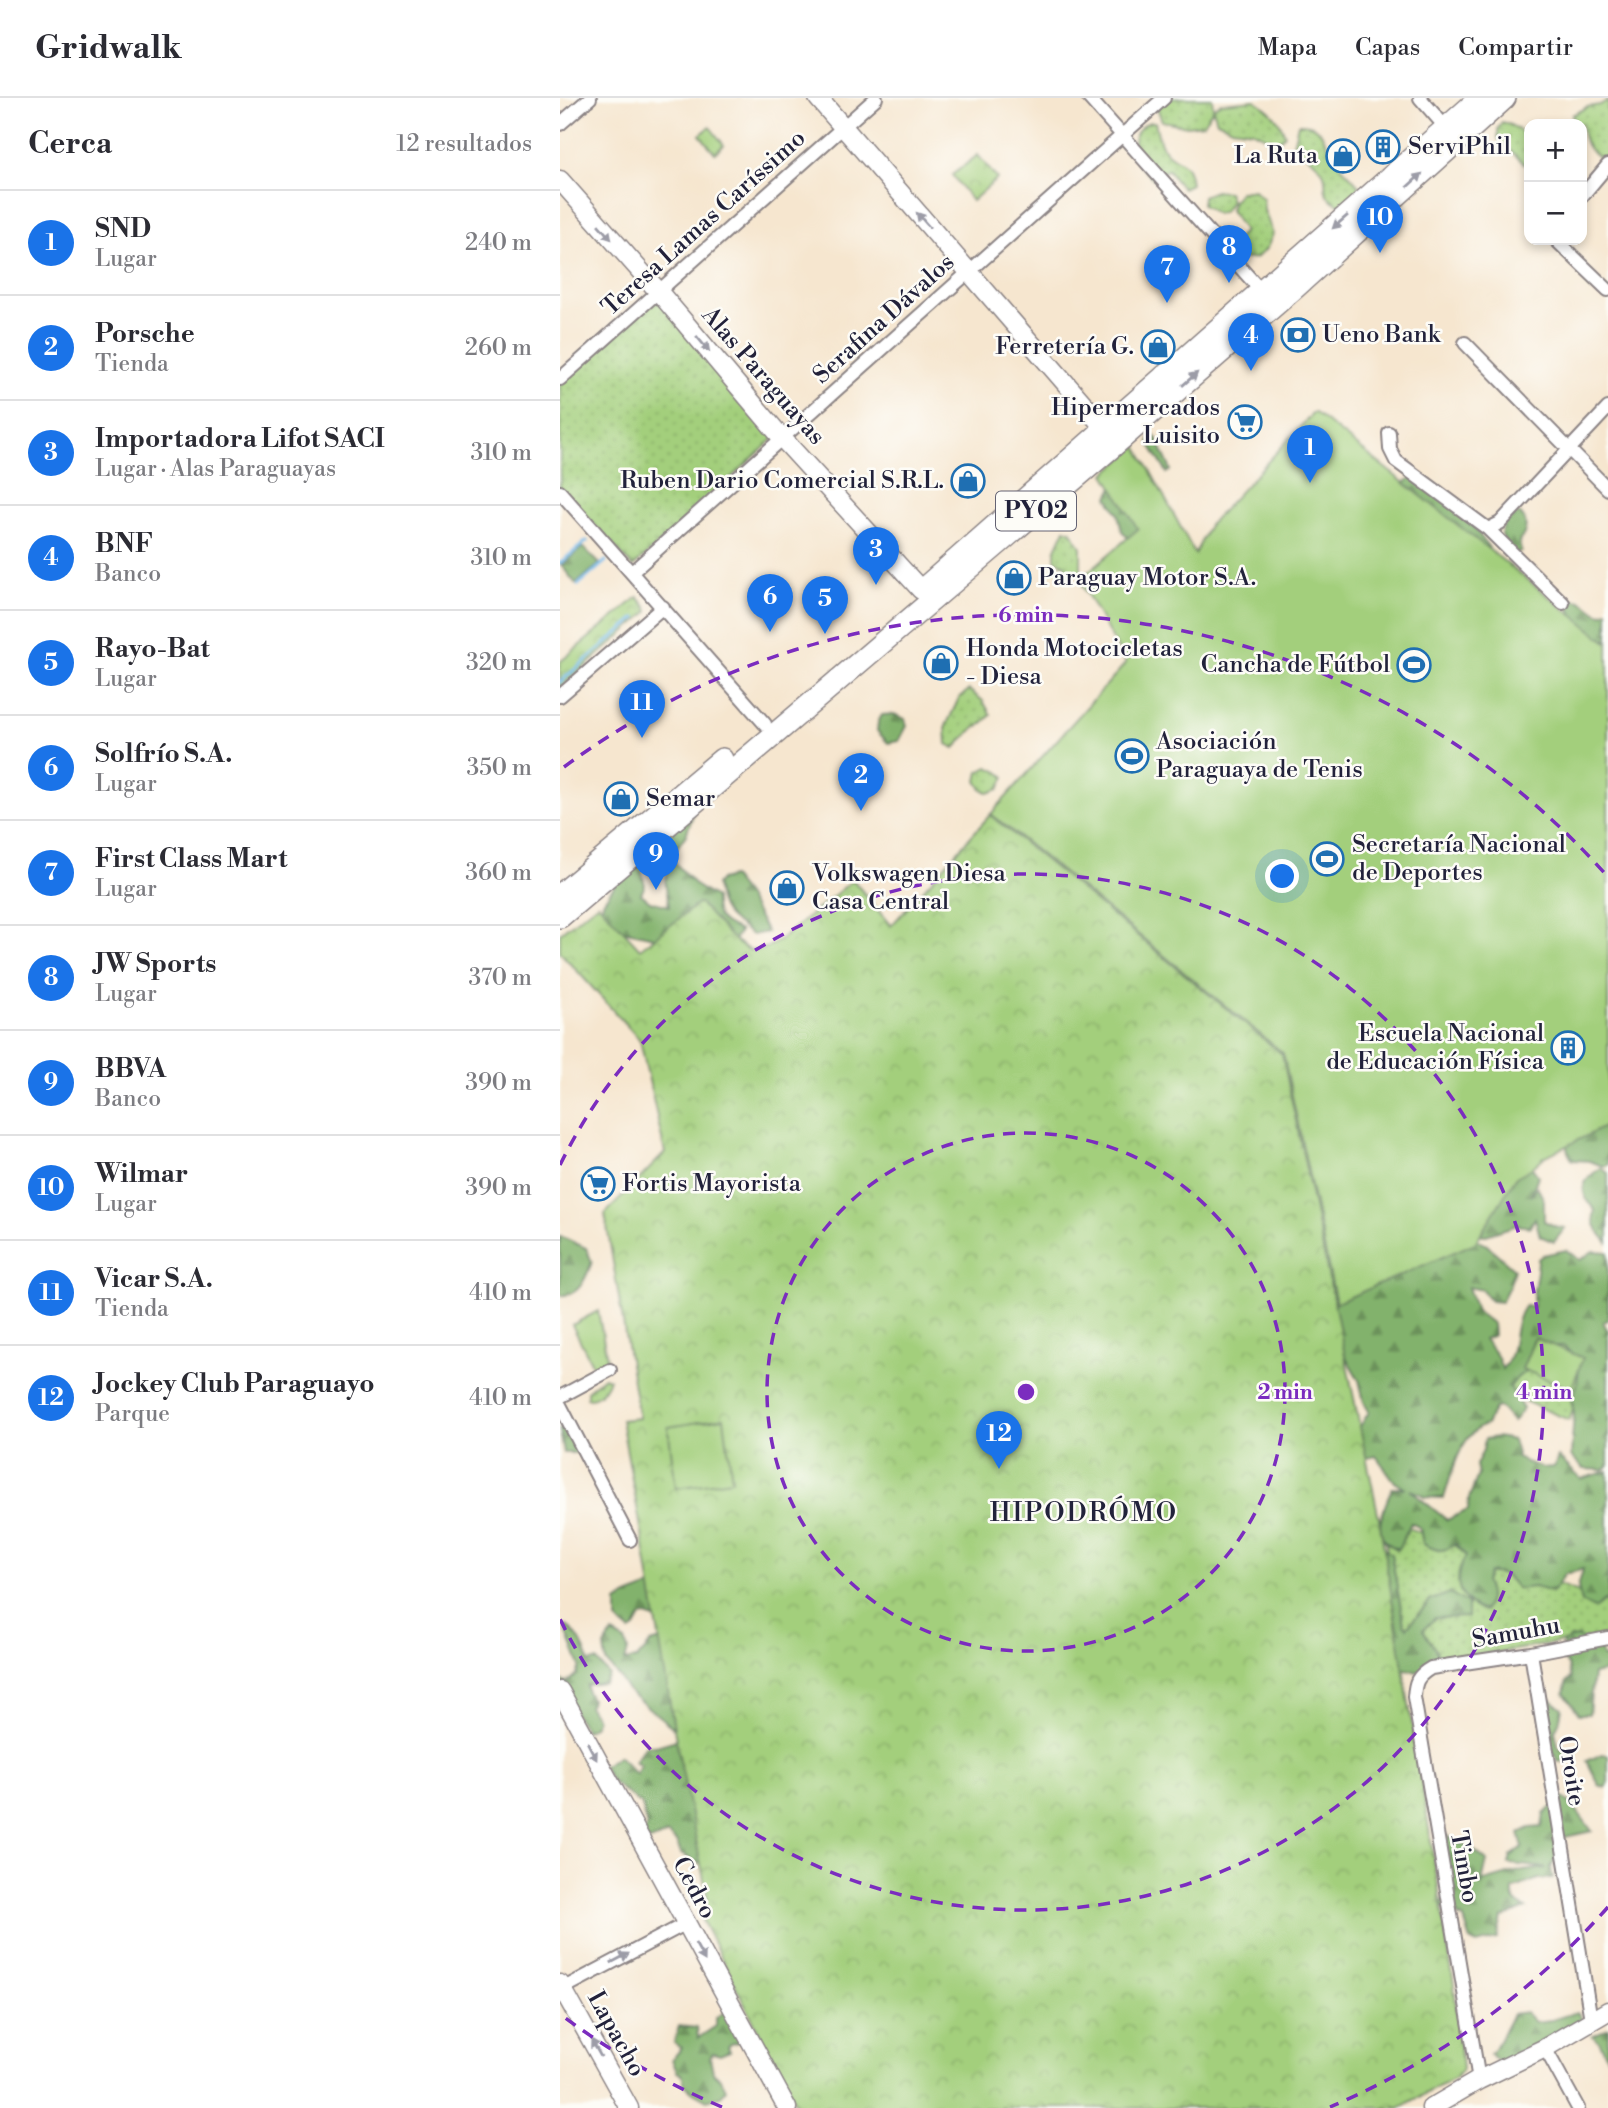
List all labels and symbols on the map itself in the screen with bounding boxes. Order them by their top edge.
street label: Teresa Lamas Caríssimo [596,123,812,323]
building icon: ServiPhil [1364,128,1402,166]
place label: ServiPhil [1408,132,1511,162]
shop icon: La Ruta [1324,137,1362,175]
place label: La Ruta [1234,141,1319,171]
one-way arrow [1406,172,1424,188]
pin: 10 [1357,195,1403,253]
one-way arrow [916,211,931,228]
one-way arrow [1332,214,1349,229]
one-way arrow [597,223,612,240]
pin: 8 [1206,225,1252,283]
pin: 7 [1144,245,1190,303]
street label: Serafina Dávalos [807,248,961,390]
street label: Alas Paraguayas [694,300,831,451]
pin: 4 [1228,313,1274,371]
bank icon: Ueno Bank [1279,316,1317,354]
place label: Ueno Bank [1322,320,1442,350]
shop icon: Ferretería G. [1139,328,1177,366]
place label: Ferretería G. [995,332,1134,362]
one-way arrow [695,335,711,353]
one-way arrow [1181,372,1198,387]
place label: Hipermercados Luisito [1051,393,1220,451]
supermarket icon: Hipermercados Luisito [1226,403,1264,441]
pin: 1 [1287,425,1333,483]
shop icon: Ruben Dario Comercial S.R.L. [949,462,987,500]
place label: Ruben Dario Comercial S.R.L. [620,466,944,496]
road number: PY02 [996,492,1076,530]
pin: 3 [853,527,899,585]
shop icon: Paraguay Motor S.A. [995,559,1033,597]
place label: Paraguay Motor S.A. [1038,563,1256,593]
pin: 6 [747,574,793,632]
pin: 5 [802,576,848,634]
text: 6 min [998,603,1054,629]
place label: Honda Motocicletas - Diesa [966,634,1183,692]
shop icon: Honda Motocicletas - Diesa [922,644,960,682]
sports icon: Cancha de Fútbol [1395,646,1433,684]
place label: Cancha de Fútbol [1201,650,1390,680]
pin: 11 [619,680,665,738]
place label: Asociación Paraguaya de Tenis [1155,727,1363,785]
sports icon: Asociación Paraguaya de Tenis [1113,737,1151,775]
pin: 2 [838,753,884,811]
shop icon: Semar [602,780,640,818]
place label: Semar [646,784,715,814]
place label: Secretaría Nacional de Deportes [1352,830,1566,888]
pin: 9 [633,832,679,890]
sports icon: Secretaría Nacional de Deportes [1308,840,1346,878]
place label: Volkswagen Diesa Casa Central [811,859,1007,917]
your location [1265,859,1299,893]
shop icon: Volkswagen Diesa Casa Central [768,869,806,907]
place label: Escuela Nacional de Educación Física [1326,1019,1545,1077]
building icon: Escuela Nacional de Educación Física [1549,1029,1587,1067]
supermarket icon: Fortis Mayorista [579,1165,617,1203]
place label: Fortis Mayorista [622,1169,802,1199]
centre of rings [1014,1380,1038,1404]
text: 2 min [1257,1380,1313,1406]
text: 4 min [1516,1380,1572,1406]
pin: 12 [976,1411,1022,1469]
district label: HIPODRÓMO [990,1495,1178,1529]
street label: Samuhu [1470,1610,1563,1655]
street label: Oroite [1551,1734,1591,1808]
one-way arrow [586,1742,598,1762]
street label: Timbo [1443,1829,1485,1905]
street label: Cedro [665,1852,723,1924]
one-way arrow [694,1942,706,1961]
one-way arrow [611,1952,630,1964]
street label: Lapacho [580,1986,652,2082]
one-way arrow [590,2038,602,2058]

